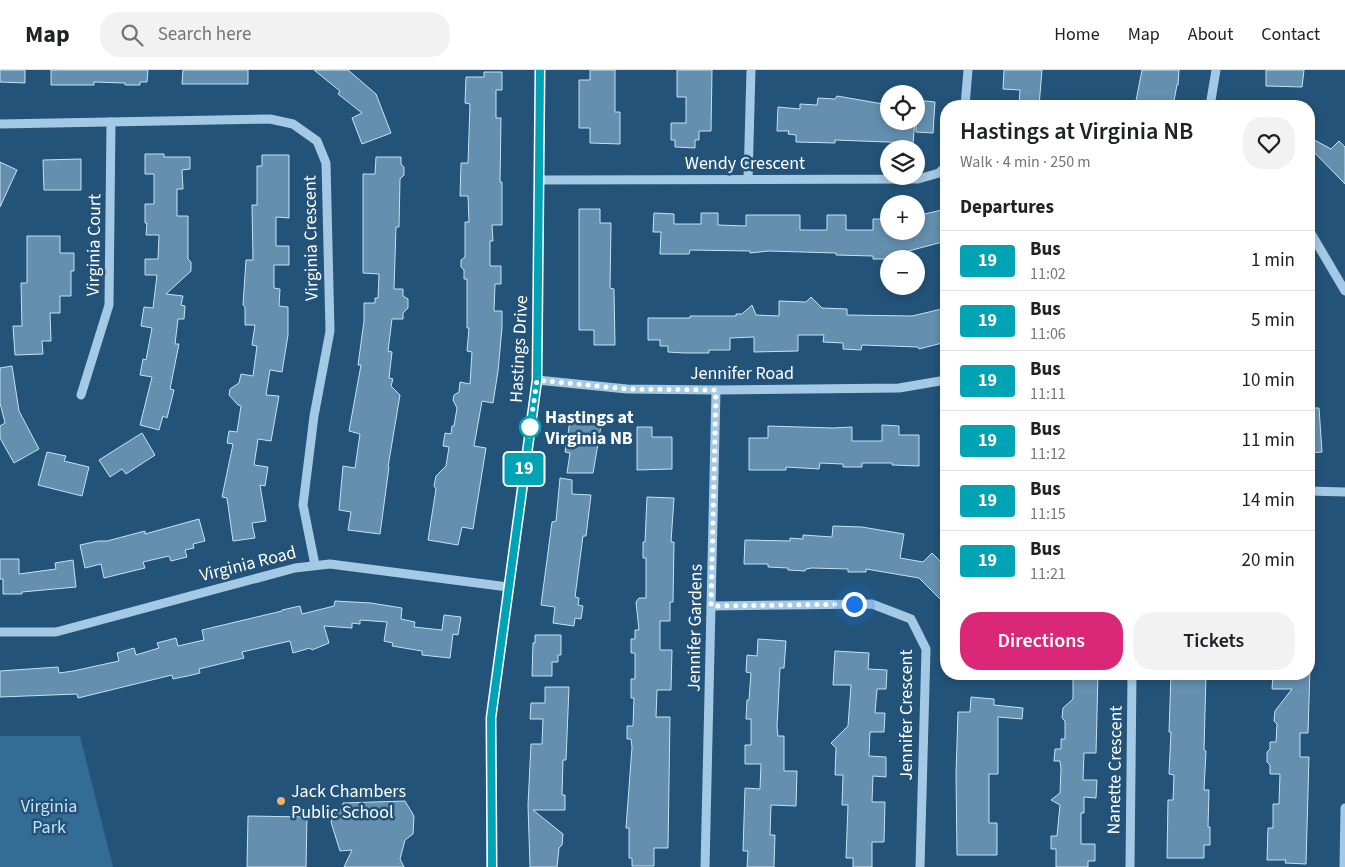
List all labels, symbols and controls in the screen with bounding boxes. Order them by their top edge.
search box [100,12,450,57]
text: Map [25,17,70,52]
icon: search [118,21,146,49]
text: Search here [158,21,251,48]
text: Home [1054,22,1100,47]
text: Map [1128,22,1160,47]
text: About [1188,22,1233,47]
text: Contact [1261,22,1320,47]
map controls [880,85,925,295]
button: locate [880,85,925,130]
text: Hastings at Virginia NB [960,114,1193,149]
button: heart [1243,117,1295,169]
button: layers [880,140,925,185]
street label: Wendy Crescent [685,151,805,176]
text: Walk · 4 min · 250 m [960,151,1091,173]
street label: Virginia Crescent [297,175,325,301]
street label: Virginia Court [81,194,107,296]
text: Departures [960,194,1054,221]
button: + [880,195,925,240]
text: Bus [1030,236,1061,263]
text: 1 min [1251,247,1295,274]
text: 19 [978,248,997,273]
button: − [880,250,925,295]
text: 11:02 [1030,263,1066,285]
street label: Hastings Drive [504,295,534,403]
text: Bus [1030,296,1061,323]
text: 5 min [1251,307,1295,334]
text: 19 [978,308,997,333]
text: 11:06 [1030,323,1066,345]
text: Bus [1030,356,1061,383]
street label: Jennifer Road [690,361,794,386]
text: 10 min [1241,367,1295,394]
text: 19 [978,368,997,393]
text: 11:11 [1030,383,1066,405]
place label: Hastings at Virginia NB [544,405,634,451]
marker: Hastings at Virginia NB [519,416,541,438]
text: Bus [1030,416,1061,443]
text: 11 min [1241,427,1295,454]
text: 19 [978,428,997,453]
text: 11:12 [1030,443,1066,465]
line badge: 19 [502,453,546,485]
text: 19 [514,456,534,481]
text: Bus [1030,476,1061,503]
text: 14 min [1241,487,1295,514]
text: 19 [978,488,997,513]
text: 11:15 [1030,503,1066,525]
text: Bus [1030,536,1061,563]
street label: Virginia Road [197,540,299,588]
text: 20 min [1241,547,1295,574]
text: 19 [978,548,997,573]
text: 11:21 [1030,563,1066,585]
street label: Jennifer Gardens [681,564,709,692]
your location [842,592,867,617]
button: Directions [960,612,1123,670]
button: Tickets [1133,612,1295,670]
street label: Jennifer Crescent [894,649,919,781]
street label: Nanette Crescent [1101,705,1129,835]
place label: Jack Chambers Public School [291,779,406,825]
park label: Virginia Park [21,794,77,840]
marker: Jack Chambers Public School [275,795,287,807]

